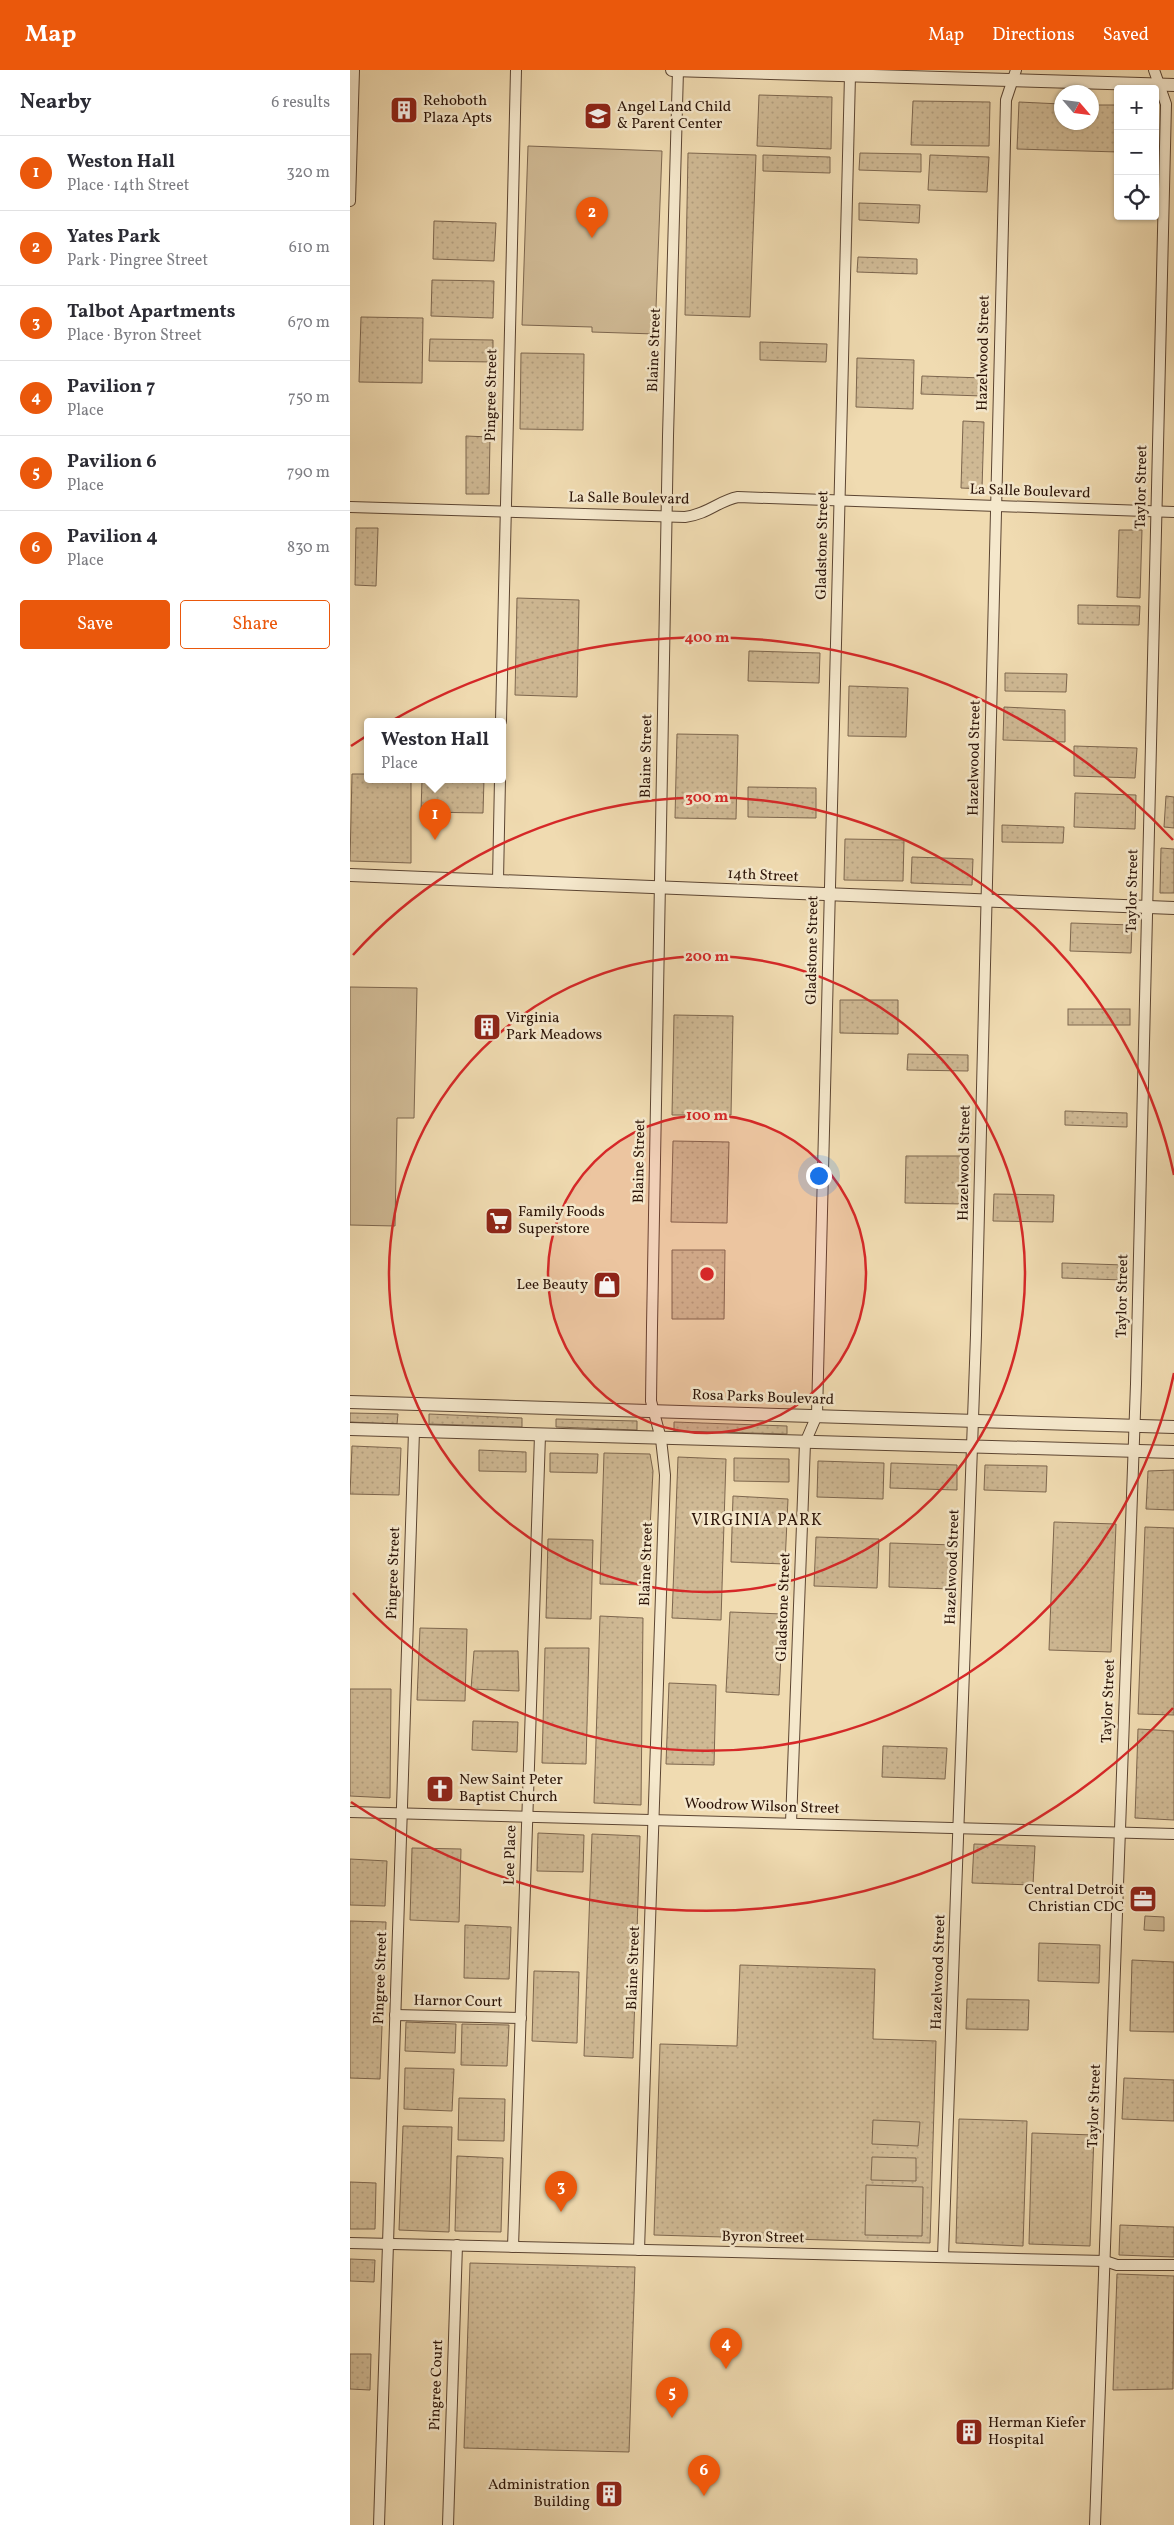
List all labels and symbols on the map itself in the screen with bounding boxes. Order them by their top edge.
north arrow [1054,85,1099,130]
place label: Rehoboth Plaza Apts [423,91,492,129]
building icon: Rehoboth Plaza Apts [389,95,419,125]
place label: Angel Land Child & Parent Center [617,97,731,135]
school or university icon: Angel Land Child & Parent Center [583,101,613,131]
pin: 2 [576,197,608,238]
street label: Hazelwood Street [972,295,996,411]
street label: Blaine Street [643,308,667,392]
street label: Pingree Street [481,348,503,442]
street label: Taylor Street [1131,445,1153,529]
street label: La Salle Boulevard [969,479,1091,505]
street label: La Salle Boulevard [568,487,690,511]
street label: Gladstone Street [812,490,834,600]
text: 400 m [685,628,730,649]
street label: Hazelwood Street [963,700,987,816]
street label: Blaine Street [636,714,658,798]
text: 300 m [685,788,729,809]
pin: 1 [419,799,451,840]
street label: Taylor Street [1122,849,1144,933]
street label: 14th Street [727,864,799,888]
street label: Gladstone Street [802,895,824,1005]
text: 200 m [685,947,729,968]
place label: Virginia Park Meadows [506,1008,602,1046]
building icon: Virginia Park Meadows [472,1012,502,1042]
street label: Hazelwood Street [953,1105,977,1221]
text: 100 m [686,1106,729,1127]
street label: Blaine Street [629,1119,651,1203]
your location [806,1163,832,1189]
place label: Family Foods Superstore [518,1202,605,1240]
supermarket icon: Family Foods Superstore [484,1206,514,1236]
street label: Taylor Street [1112,1254,1134,1338]
centre of rings [698,1265,716,1283]
shop icon: Lee Beauty [592,1270,622,1300]
place label: Lee Beauty [517,1275,588,1296]
street label: Rosa Parks Boulevard [692,1385,834,1411]
street label: Hazelwood Street [940,1509,966,1625]
district label: VIRGINIA PARK [691,1510,823,1532]
street label: Blaine Street [635,1522,659,1606]
street label: Pingree Street [382,1526,406,1620]
street label: Gladstone Street [772,1552,796,1662]
street label: Taylor Street [1097,1659,1121,1743]
place label: New Saint Peter Baptist Church [459,1770,563,1808]
church icon: New Saint Peter Baptist Church [425,1774,455,1804]
street label: Woodrow Wilson Street [684,1794,840,1820]
street label: Lee Place [499,1825,523,1885]
place label: Central Detroit Christian CDC [1024,1880,1124,1918]
office icon: Central Detroit Christian CDC [1128,1884,1158,1914]
street label: Hazelwood Street [926,1914,952,2030]
street label: Blaine Street [622,1926,646,2010]
street label: Pingree Street [369,1931,393,2025]
street label: Harnor Court [413,1991,503,2013]
street label: Taylor Street [1083,2064,1107,2148]
pin: 3 [545,2171,577,2212]
street label: Byron Street [721,2227,805,2249]
pin: 4 [710,2328,742,2369]
street label: Pingree Court [425,2339,449,2431]
pin: 5 [656,2377,688,2418]
place label: Herman Kiefer Hospital [988,2413,1086,2451]
building icon: Herman Kiefer Hospital [954,2417,984,2447]
pin: 6 [688,2455,720,2496]
place label: Administration Building [488,2475,590,2513]
building icon: Administration Building [594,2479,624,2509]

